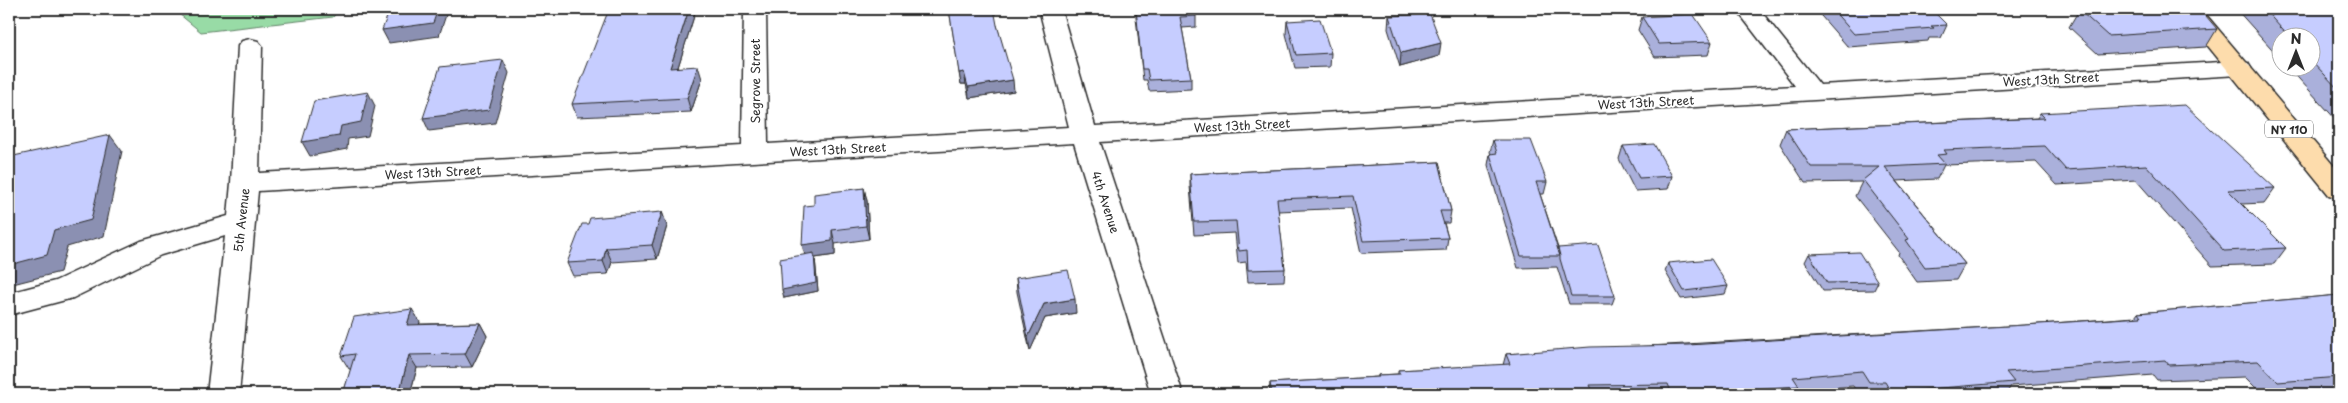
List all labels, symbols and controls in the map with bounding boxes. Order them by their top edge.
north arrow [2270,28,2320,78]
text: N [2290,28,2302,49]
street label: Segrove Street [746,38,764,123]
street label: West 13th Street [2002,67,2100,91]
street label: West 13th Street [1597,90,1695,114]
street label: West 13th Street [1193,113,1291,137]
road number: NY 110 [2265,120,2313,138]
street label: West 13th Street [789,137,887,161]
street label: West 13th Street [384,160,482,184]
street label: 4th Avenue [1087,169,1125,236]
street label: 5th Avenue [229,187,253,253]

